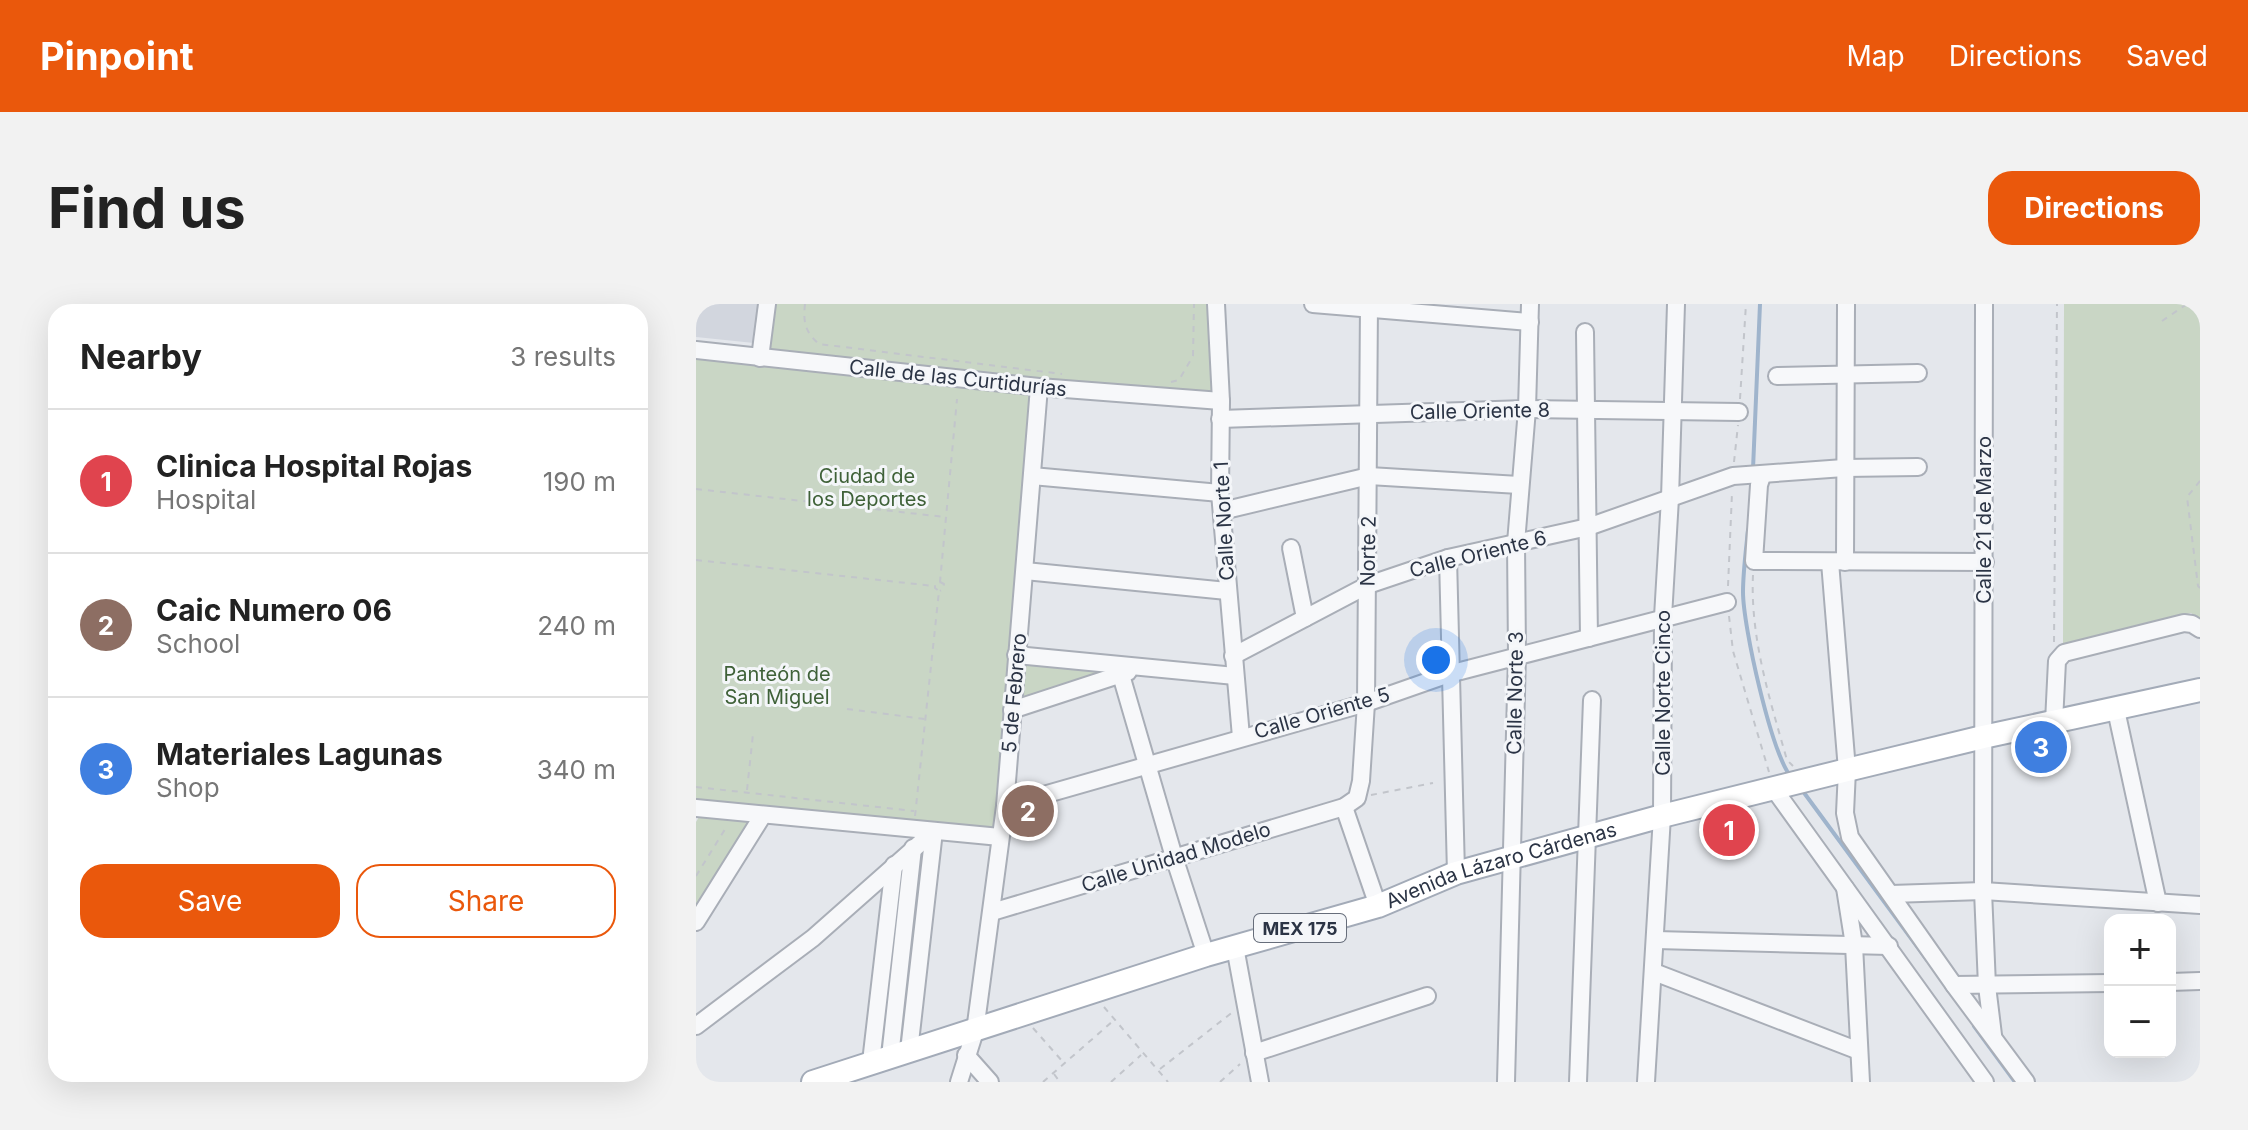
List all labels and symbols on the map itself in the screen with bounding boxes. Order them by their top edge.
street label: Calle de las Curtidurías [848,355,1068,401]
street label: Calle Oriente 8 [1410,398,1550,424]
street label: Calle 21 de Marzo [1972,436,1996,604]
street label: Calle Norte 1 [1209,461,1239,581]
park label: Ciudad de los Deportes [807,464,927,511]
street label: Norte 2 [1355,515,1381,587]
street label: Calle Oriente 6 [1407,525,1549,583]
street label: Calle Norte Cinco [1651,610,1675,776]
street label: Calle Norte 3 [1502,631,1528,755]
street label: 5 de Febrero [997,632,1031,754]
your location [1416,640,1456,680]
park label: Panteón de San Miguel [723,662,831,709]
street label: Calle Oriente 5 [1251,682,1393,744]
pin: 3 [2015,717,2067,777]
pin: 2 [1002,781,1054,841]
pin: 1 [1703,800,1755,860]
street label: Calle Unidad Modelo [1079,817,1273,897]
street label: Avenida Lázaro Cárdenas [1382,817,1619,913]
road number: MEX 175 [1254,914,1346,942]

